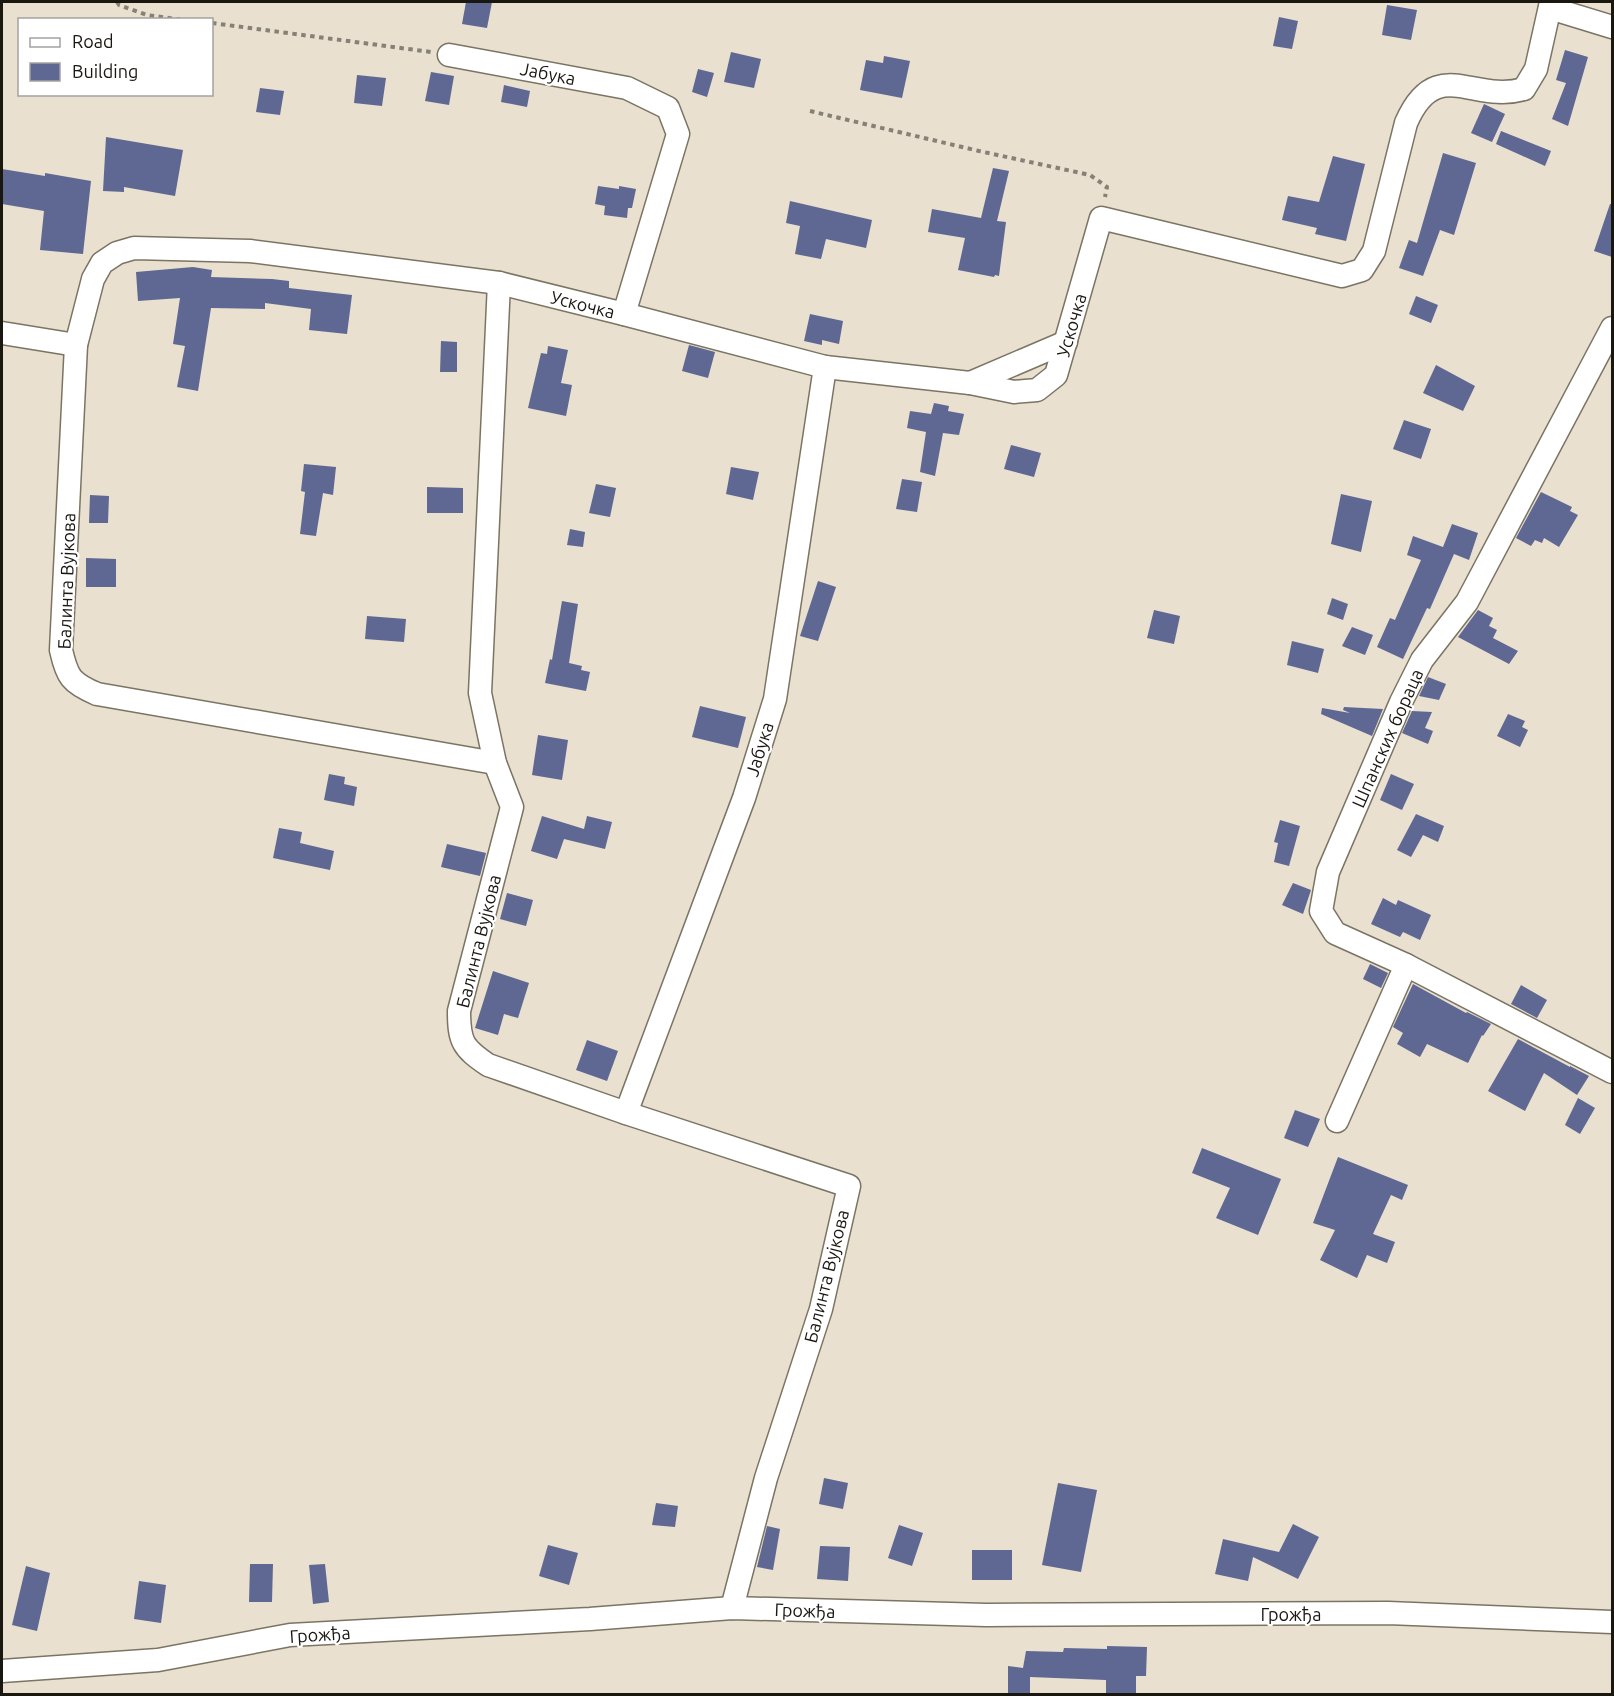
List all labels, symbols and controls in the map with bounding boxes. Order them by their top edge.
legend [18,18,213,96]
text: Road [72,31,114,51]
street label: Јабука [519,58,577,88]
text: Building [72,61,138,81]
street label: Ускочка [549,286,617,322]
street label: Ускочка [1052,291,1090,359]
street label: Балинта Вујкова [54,512,78,650]
street label: Шпанских бораца [1347,666,1427,810]
street label: Јабука [741,719,777,779]
street label: Балинта Вујкова [452,872,504,1010]
street label: Балинта Вујкова [800,1207,852,1345]
street label: Грожђа [774,1599,836,1622]
street label: Грожђа [1260,1604,1322,1625]
street label: Грожђа [289,1622,351,1647]

